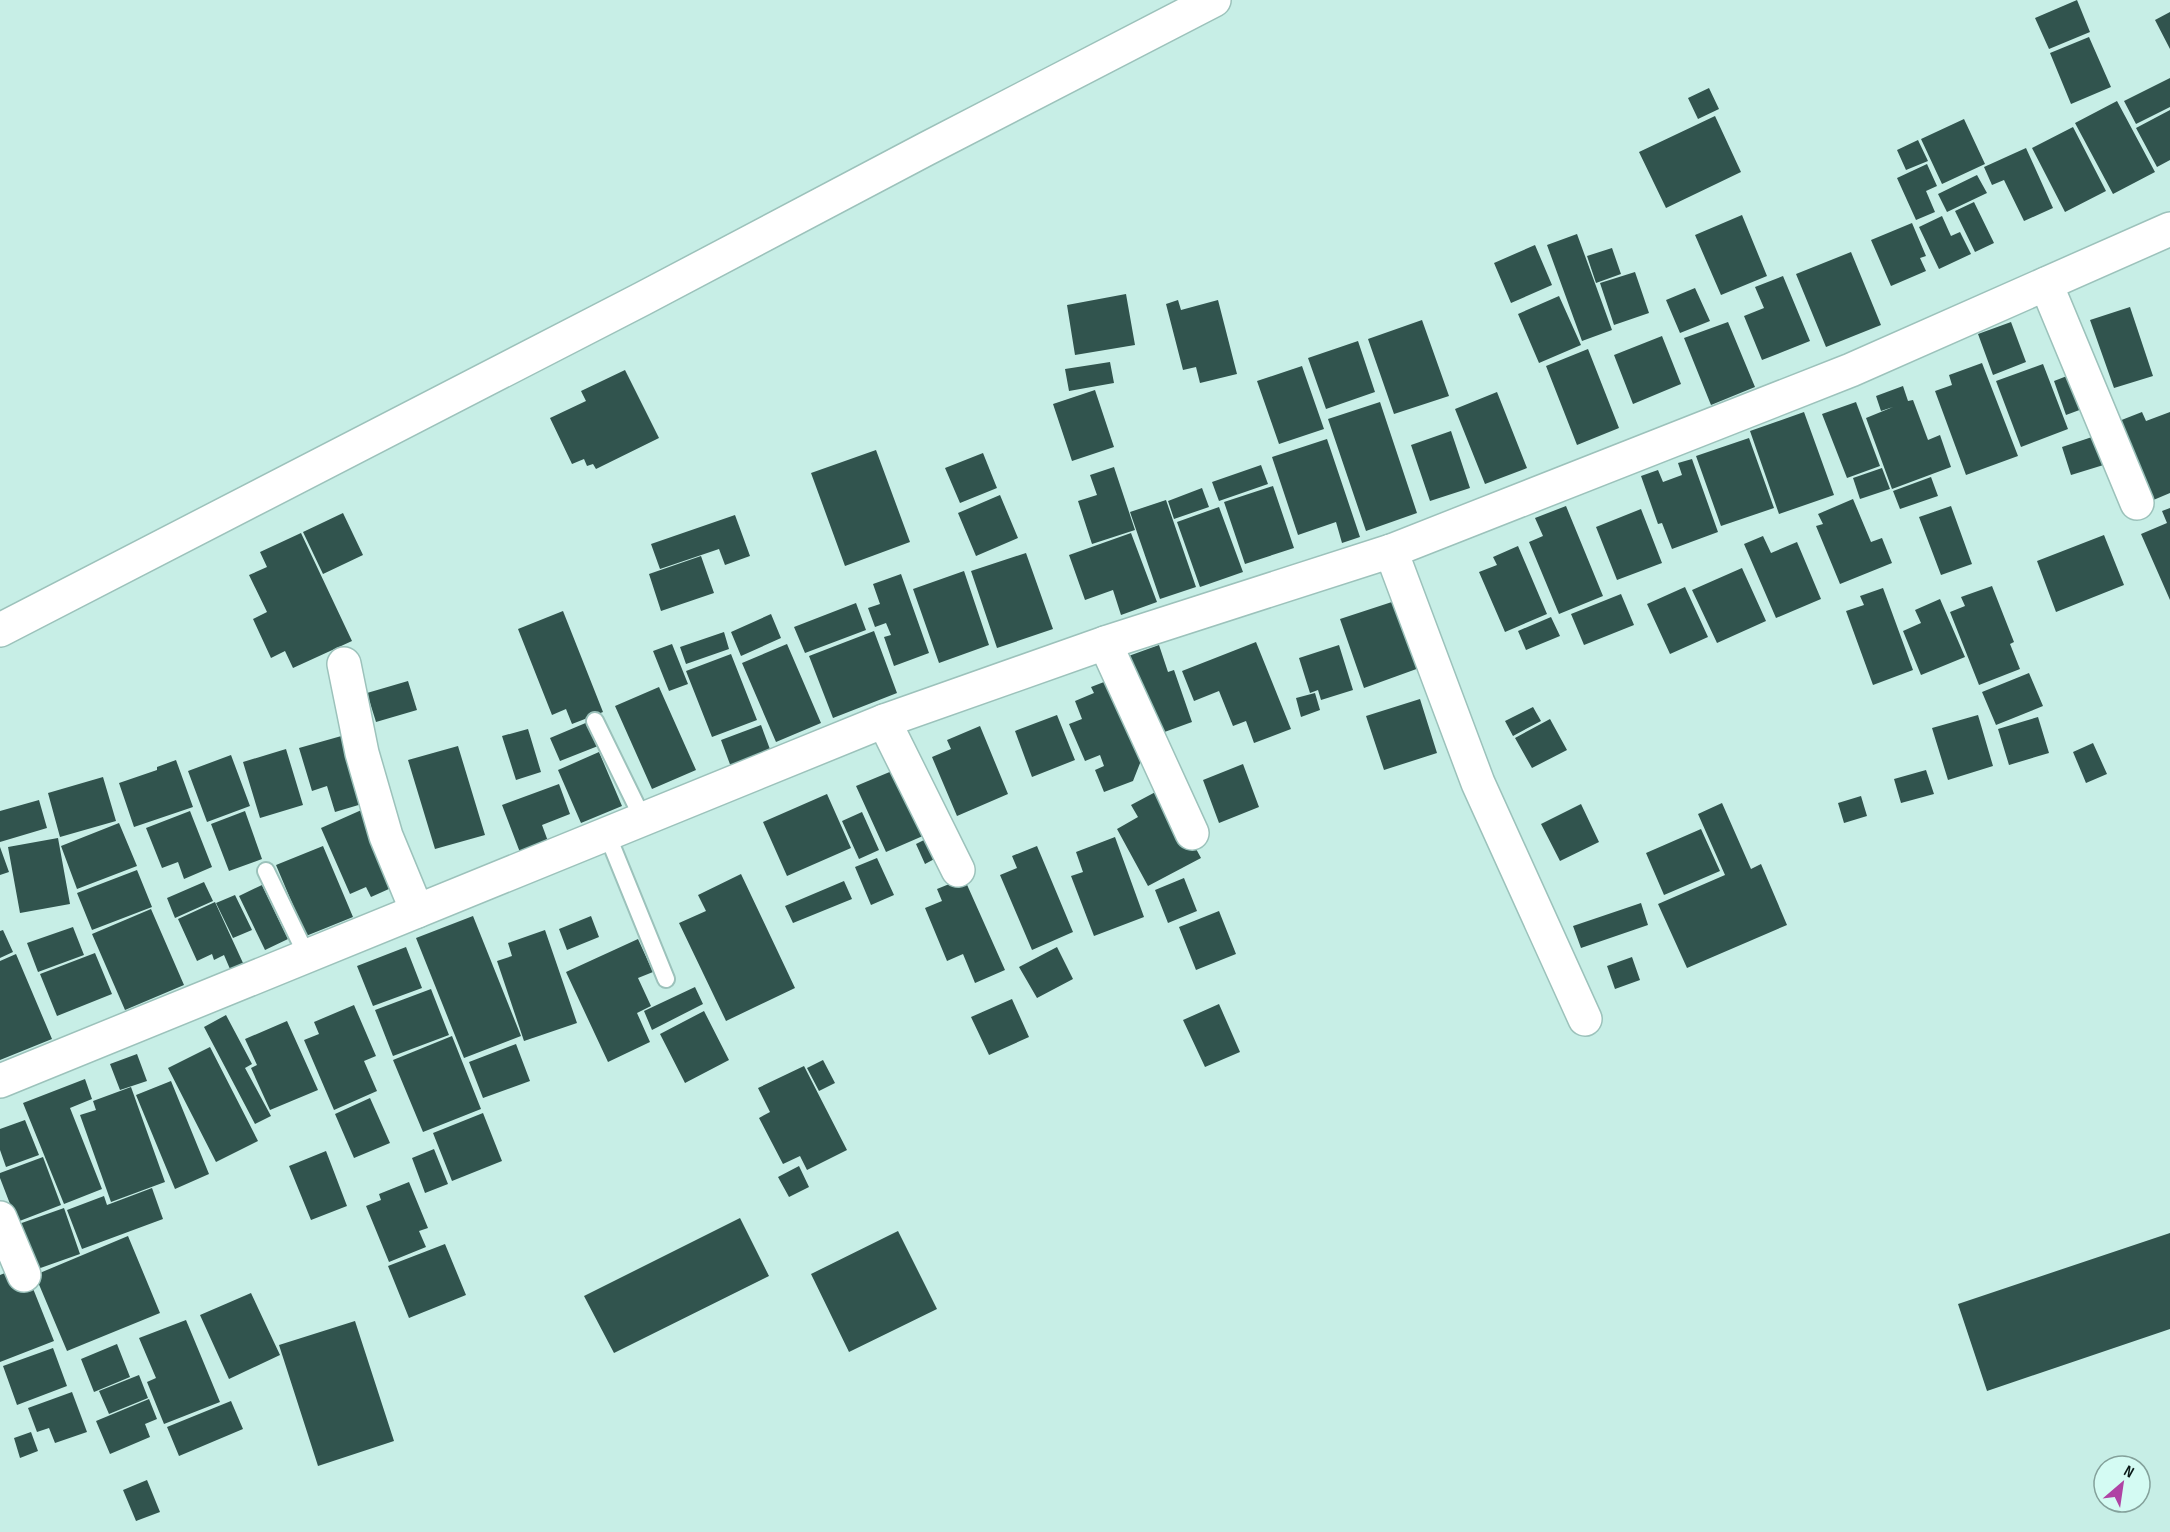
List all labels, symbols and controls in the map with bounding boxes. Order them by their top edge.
north arrow [2092,1454,2152,1514]
text: N [2120,1462,2137,1483]

